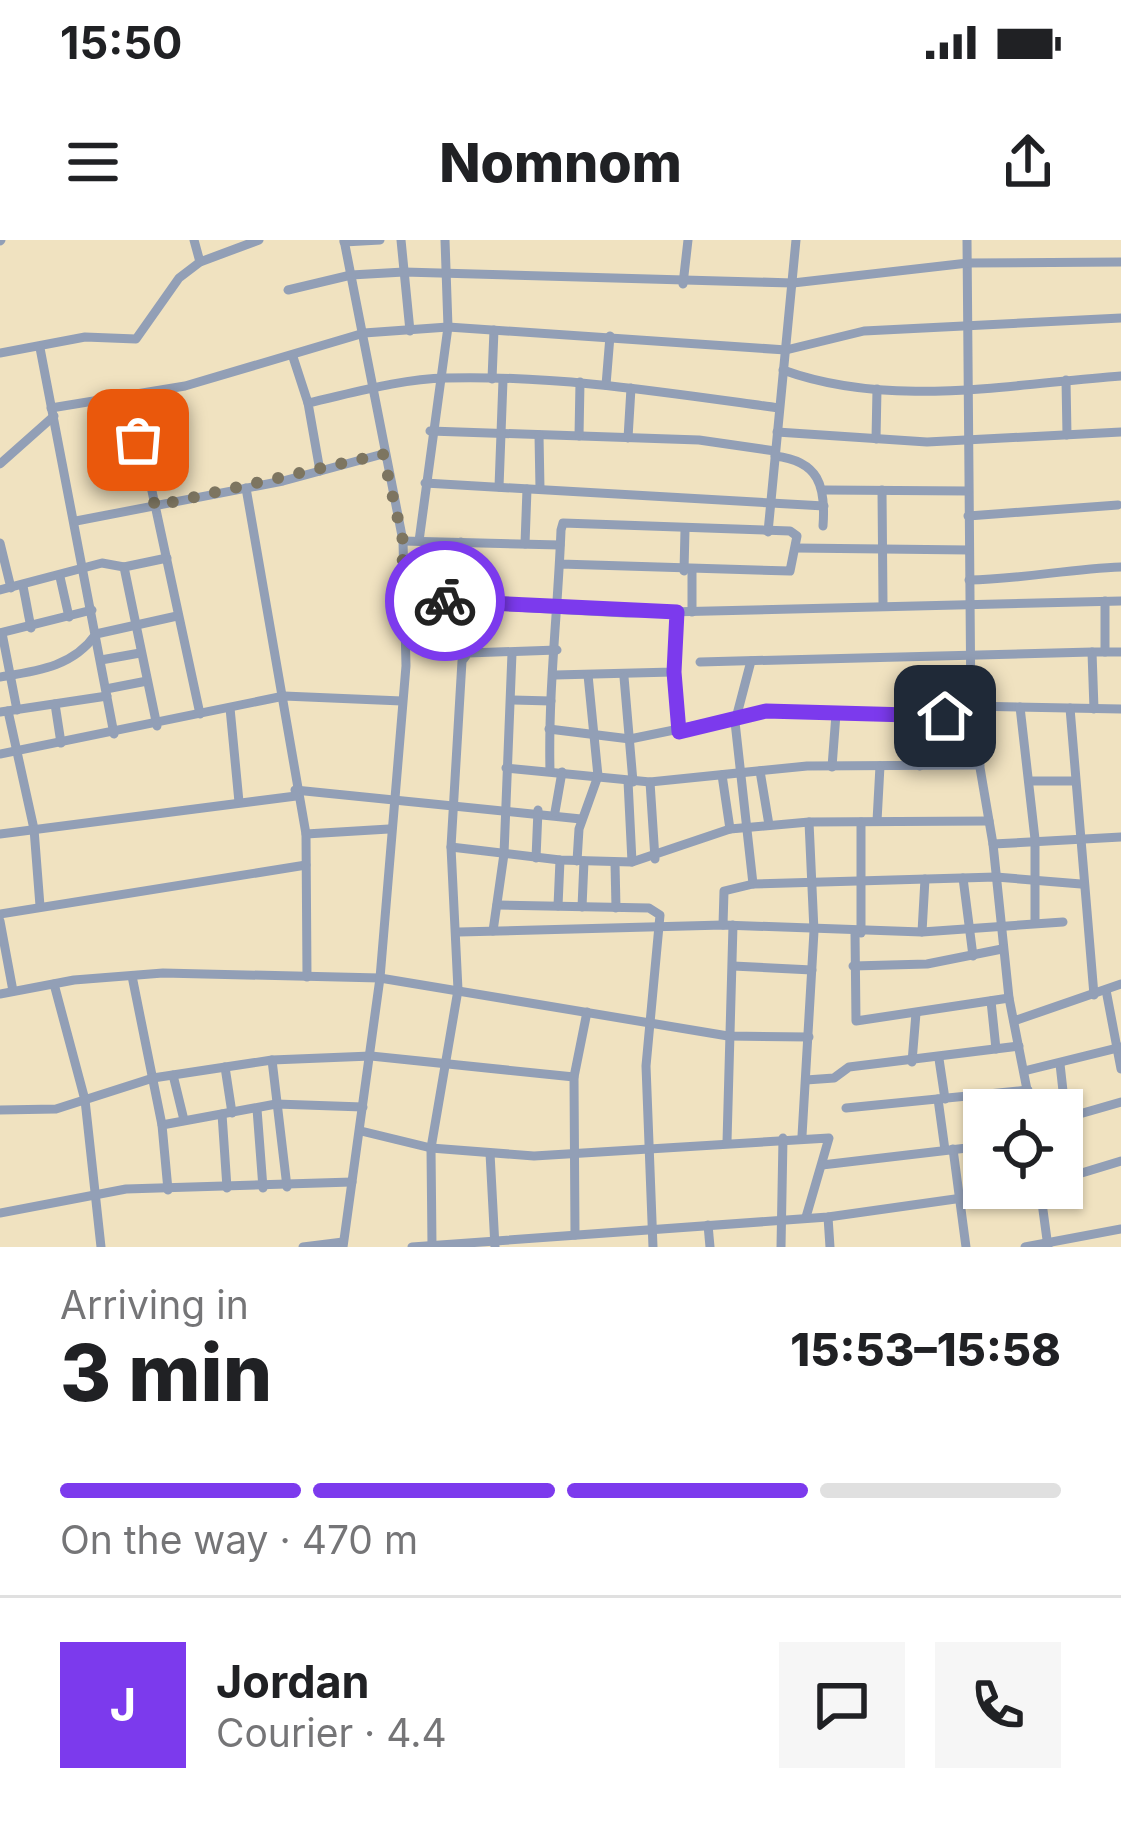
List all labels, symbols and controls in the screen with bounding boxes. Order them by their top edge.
text: 15:50 [60,15,182,70]
icon: menu [60,129,126,195]
icon: share [995,129,1061,195]
text: Nomnom [439,130,682,195]
pin [87,389,189,491]
icon: bag [105,407,171,473]
courier [385,541,505,661]
icon: bike [412,568,478,634]
pin [894,665,996,767]
icon: home [912,683,978,749]
map controls [963,1089,1083,1209]
button: locate [963,1089,1083,1209]
text: Arriving in [60,1281,249,1328]
text: 15:53–15:58 [790,1322,1061,1377]
text: 3 min [60,1325,272,1420]
text: On the way · 470 m [60,1516,418,1563]
button: chat [779,1642,905,1768]
button: phone [935,1642,1061,1768]
text: Jordan [216,1654,370,1709]
text: J [110,1677,136,1732]
text: Courier · 4.4 [216,1709,447,1756]

